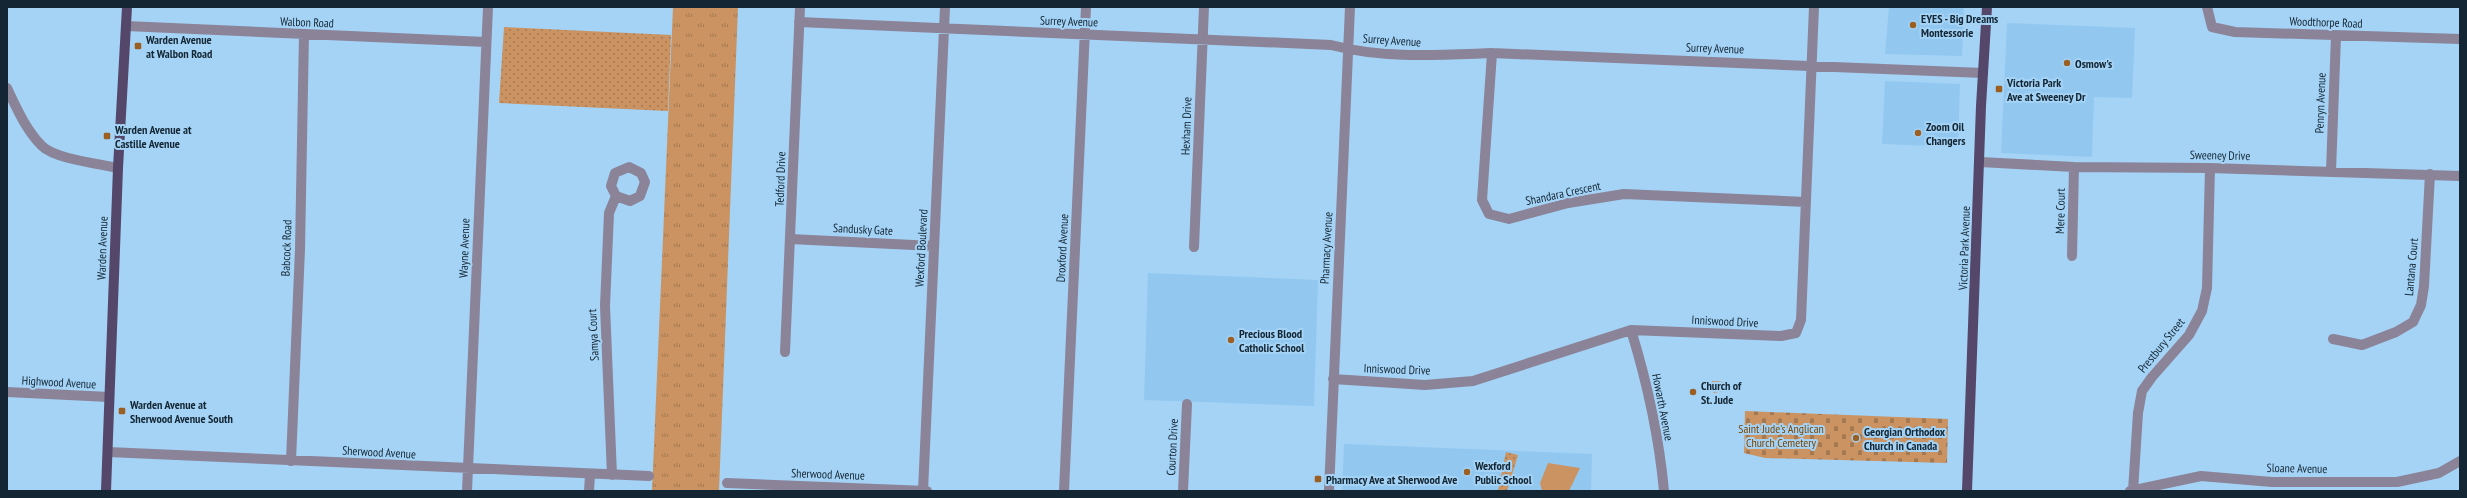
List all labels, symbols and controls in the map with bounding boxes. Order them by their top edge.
place label: EYES - Big Dreams Montessorie [1921,11,1998,40]
street label: Surrey Avenue [1040,12,1098,30]
street label: Woodthorpe Road [2289,13,2363,31]
street label: Walbon Road [280,14,334,30]
marker: EYES - Big Dreams Montessorie [1908,20,1918,30]
street label: Surrey Avenue [1362,30,1422,50]
place label: Warden Avenue at Walbon Road [145,32,212,61]
street label: Surrey Avenue [1686,39,1744,57]
marker: Warden Avenue at Walbon Road [133,41,143,51]
place label: Osmow's [2075,56,2112,71]
marker: Osmow's [2062,58,2072,68]
street label: Penryn Avenue [2311,72,2329,134]
place label: Victoria Park Ave at Sweeney Dr [2006,75,2086,104]
marker: Victoria Park Ave at Sweeney Dr [1994,84,2004,94]
street label: Hexham Drive [1177,97,1195,155]
place label: Zoom Oil Changers [1926,119,1965,148]
place label: Warden Avenue at Castille Avenue [114,122,192,151]
marker: Zoom Oil Changers [1913,128,1923,138]
marker: Warden Avenue at Castille Avenue [102,131,112,141]
street label: Sweeney Drive [2190,147,2250,163]
street label: Tedford Drive [772,151,788,207]
street label: Shandara Crescent [1524,178,1603,208]
street label: Mere Court [2052,187,2068,234]
street label: Victoria Park Avenue [1955,206,1973,291]
street label: Wexford Boulevard [911,209,931,287]
street label: Pharmacy Avenue [1317,211,1335,284]
street label: Droxford Avenue [1053,213,1071,283]
street label: Warden Avenue [93,216,111,280]
street label: Wayne Avenue [455,218,473,278]
street label: Babcock Road [278,219,294,277]
street label: Sandusky Gate [833,220,893,238]
street label: Lantana Court [2401,237,2421,297]
street label: Samya Court [584,308,602,361]
street label: Inniswood Drive [1691,312,1759,330]
street label: Prestbury Street [2134,314,2188,375]
place label: Precious Blood Catholic School [1239,326,1304,355]
marker: Precious Blood Catholic School [1226,335,1236,345]
street label: Inniswood Drive [1363,360,1431,378]
street label: Howarth Avenue [1649,372,1677,442]
street label: Highwood Avenue [21,373,97,391]
place label: Church of St. Jude [1701,378,1742,407]
marker: Church of St. Jude [1688,387,1698,397]
place label: Warden Avenue at Sherwood Avenue South [129,397,233,426]
marker: Warden Avenue at Sherwood Avenue South [117,406,127,416]
street label: Courton Drive [1163,418,1181,476]
park label: Saint Jude's Anglican Church Cemetery [1738,421,1824,450]
place label: Georgian Orthodox Church in Canada [1864,424,1946,453]
marker: Georgian Orthodox Church in Canada [1851,433,1861,443]
street label: Sherwood Avenue [342,443,416,461]
place label: Wexford Public School [1474,458,1532,487]
street label: Sloane Avenue [2267,460,2328,476]
street label: Sherwood Avenue [791,465,865,483]
marker: Wexford Public School [1462,467,1472,477]
place label: Pharmacy Ave at Sherwood Ave [1326,472,1457,487]
marker: Pharmacy Ave at Sherwood Ave [1313,474,1323,484]

